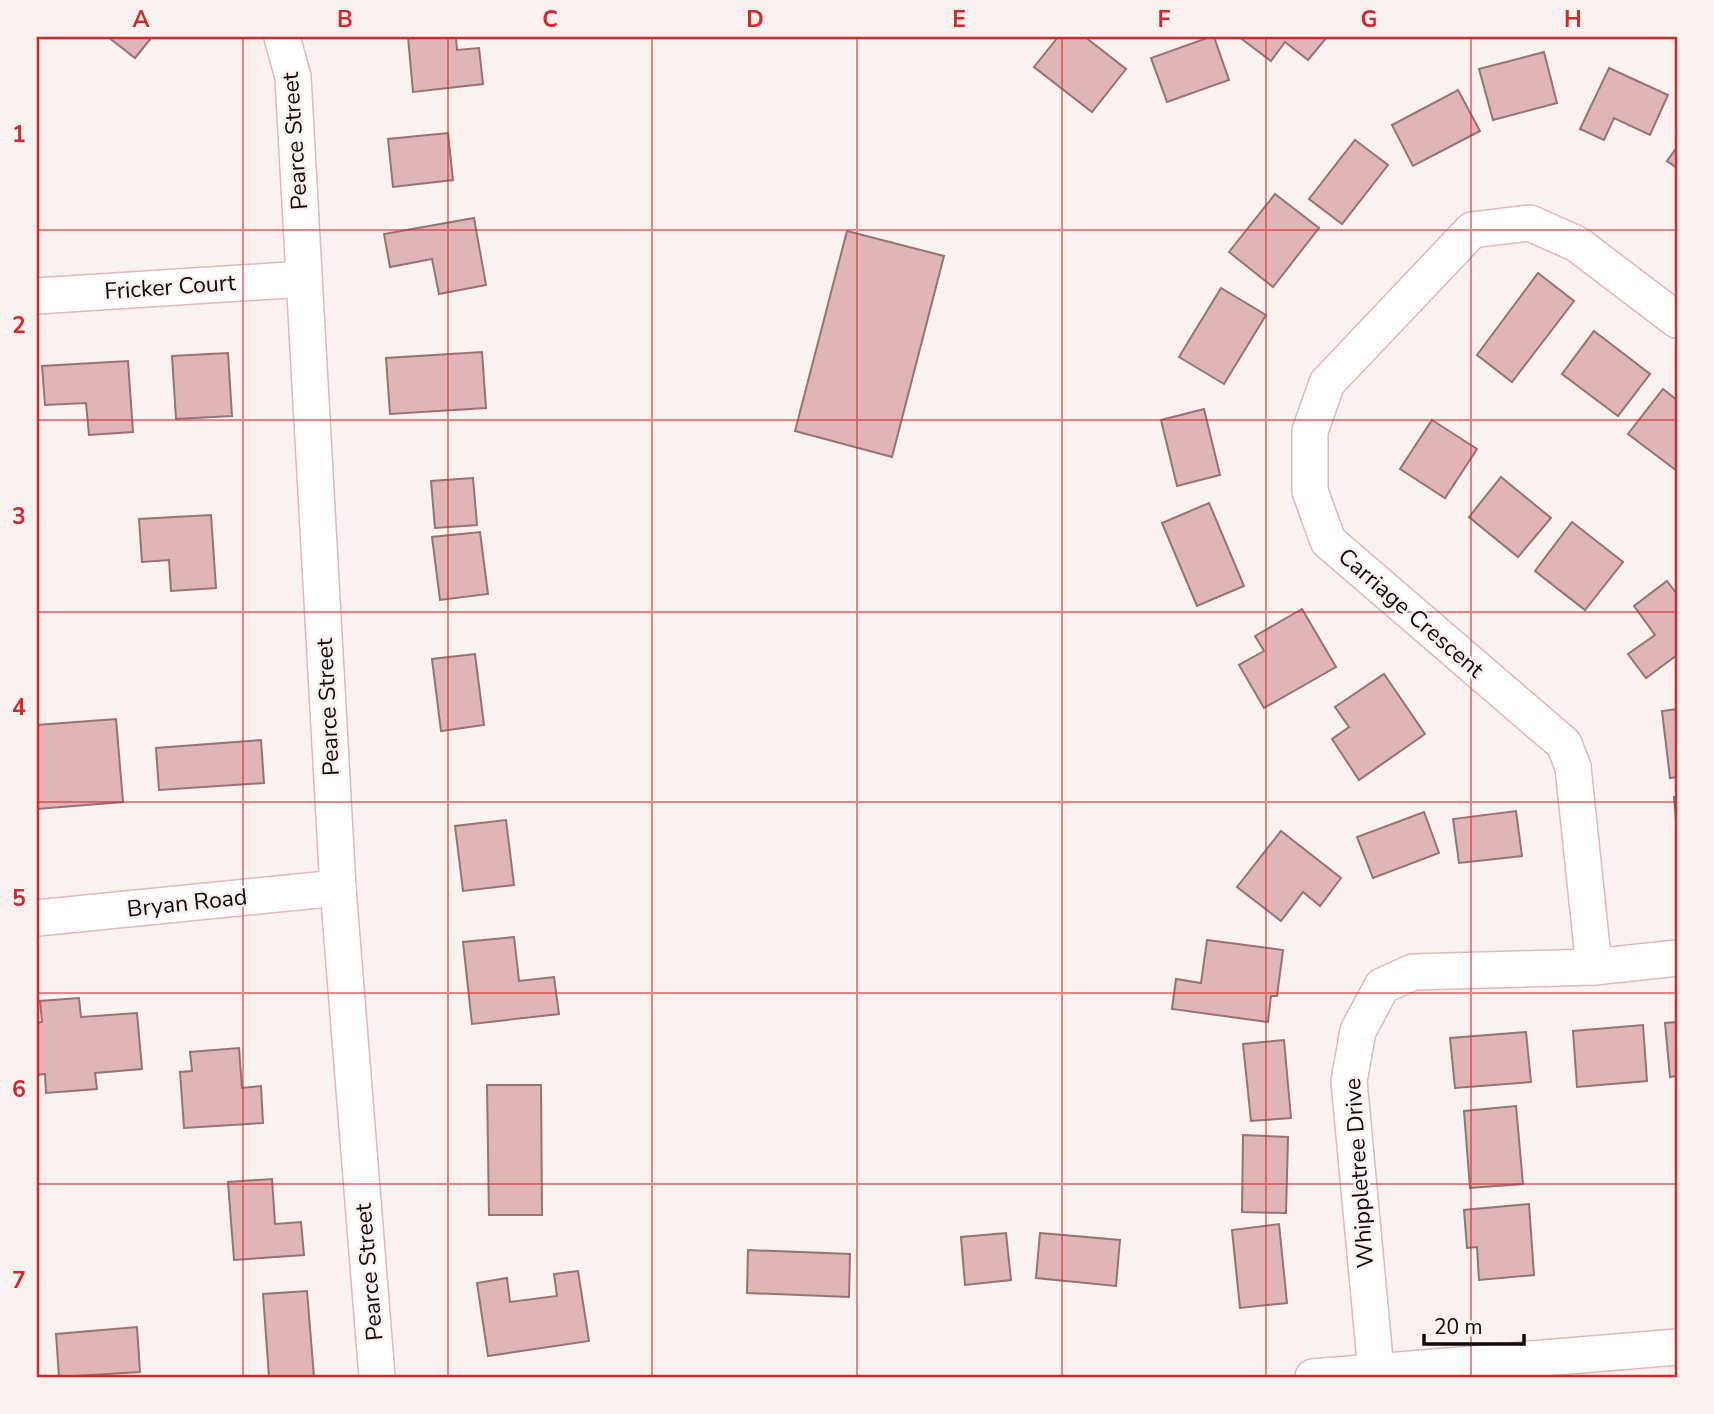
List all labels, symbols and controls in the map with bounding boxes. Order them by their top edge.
text: A [132,4,150,35]
text: B [337,4,353,35]
text: C [542,4,558,35]
text: D [746,4,764,35]
text: E [952,4,966,35]
text: F [1158,4,1171,35]
text: G [1361,4,1377,35]
text: H [1564,4,1582,35]
street label: Pearce Street [275,70,315,211]
text: 1 [12,119,26,150]
street label: Fricker Court [103,267,238,307]
text: 2 [12,310,26,341]
text: 3 [12,501,26,532]
street label: Carriage Crescent [1332,541,1491,686]
street label: Pearce Street [309,636,347,777]
text: 4 [12,692,26,723]
street label: Bryan Road [125,881,249,925]
text: 5 [12,883,26,914]
text: 6 [12,1074,26,1105]
street label: Whippletree Drive [1337,1077,1381,1269]
street label: Pearce Street [347,1201,390,1342]
text: 7 [12,1265,26,1296]
scale bar [1424,1302,1523,1346]
text: 20 m [1434,1313,1483,1341]

